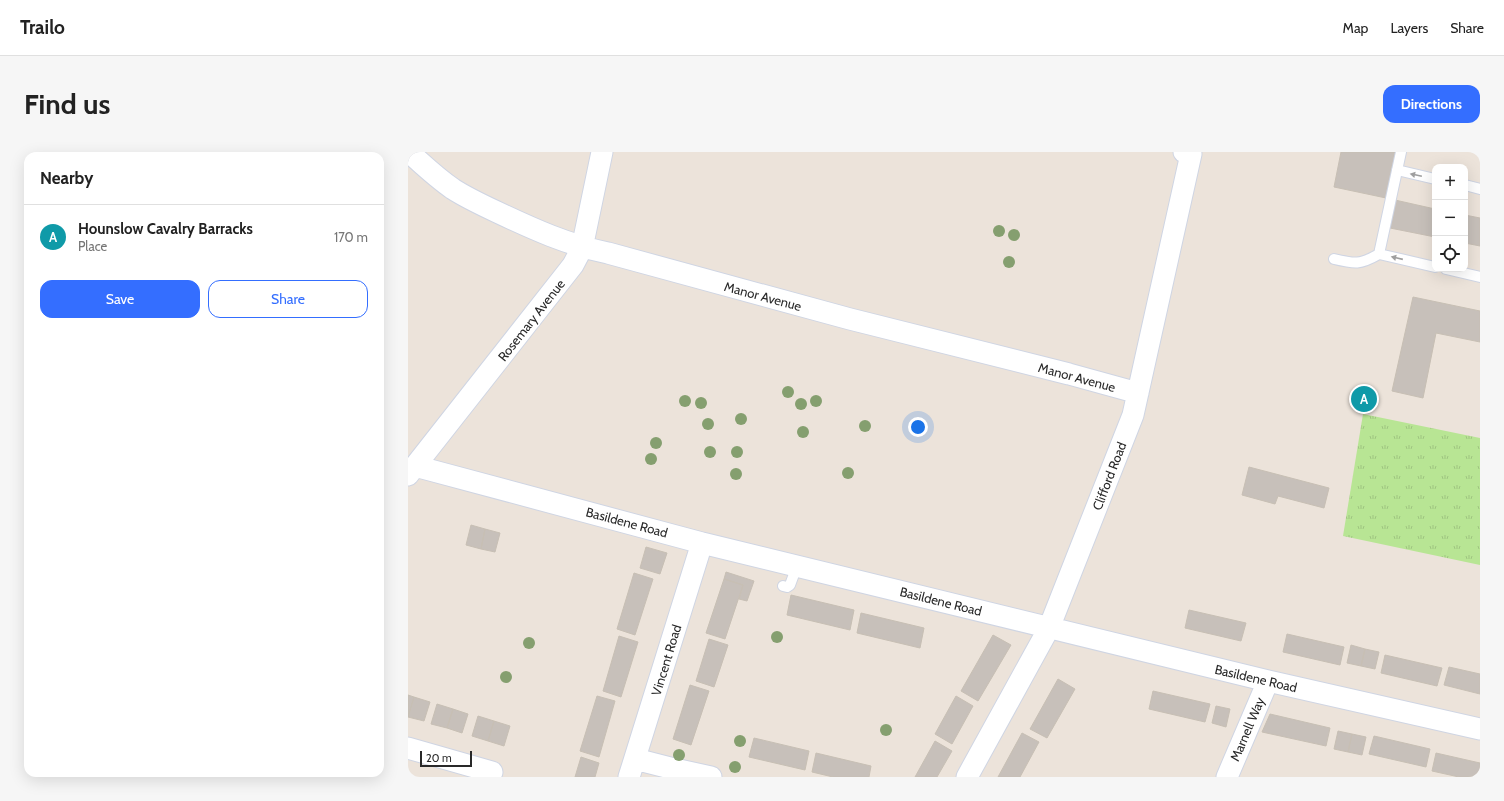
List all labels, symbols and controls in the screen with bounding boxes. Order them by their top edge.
text: Trailo [20,16,65,39]
text: Map [1343,19,1368,37]
text: Layers [1390,19,1428,37]
text: Share [1450,19,1484,37]
button: Directions [1383,85,1480,123]
text: Find us [24,87,110,121]
map controls [1432,164,1468,272]
button: + [1432,164,1468,200]
text: Nearby [40,168,93,188]
one-way arrow [1410,171,1422,177]
button: − [1432,200,1468,236]
text: Hounslow Cavalry Barracks [78,220,253,238]
text: A [49,229,57,245]
text: 170 m [334,229,368,245]
button: locate [1432,236,1468,272]
text: Place [78,238,107,254]
one-way arrow [1391,255,1403,261]
street label: Rosemary Avenue [494,276,568,364]
street label: Manor Avenue [723,278,804,314]
button: Save [40,280,200,318]
button: Share [208,280,368,318]
street label: Manor Avenue [1037,359,1118,395]
pin: A [1351,384,1377,414]
your location [908,417,928,437]
street label: Clifford Road [1089,440,1129,512]
street label: Basildene Road [584,503,670,541]
street label: Basildene Road [898,583,984,619]
street label: Vincent Road [648,622,684,698]
street label: Basildene Road [1213,661,1299,695]
street label: Marnell Way [1226,694,1268,763]
scale bar [420,749,472,768]
text: 20 m [426,751,452,765]

